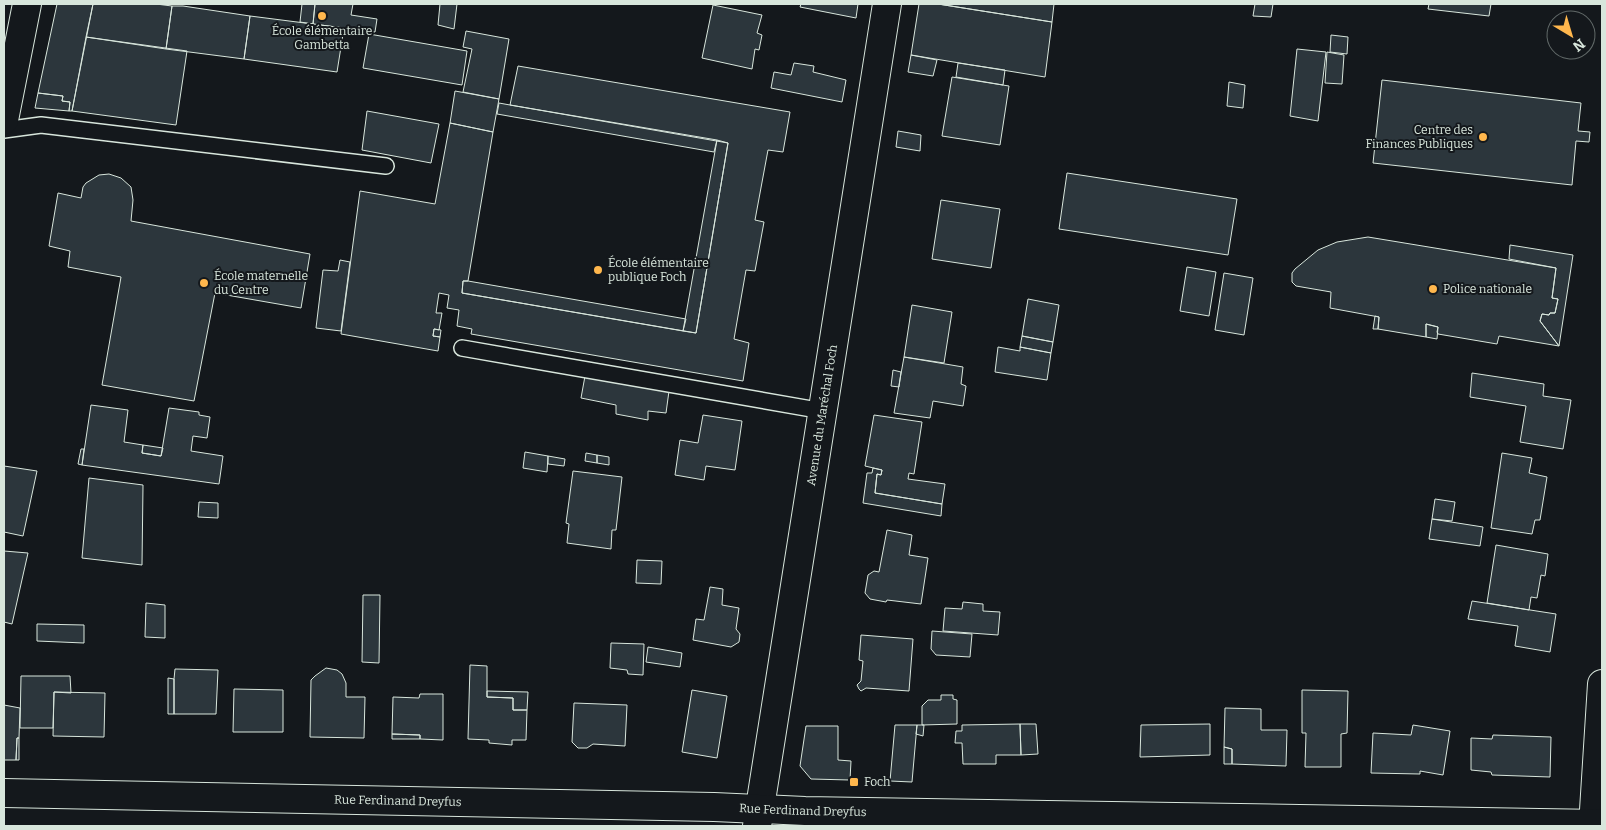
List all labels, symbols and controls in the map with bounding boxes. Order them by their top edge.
marker: École élémentaire Gambetta [316,10,328,22]
north arrow [1546,10,1596,60]
place label: École élémentaire Gambetta [272,23,372,52]
text: N [1569,35,1588,55]
place label: Centre des Finances Publiques [1365,123,1473,151]
marker: Centre des Finances Publiques [1477,131,1489,143]
place label: École élémentaire publique Foch [608,255,709,284]
marker: École élémentaire publique Foch [592,264,604,276]
place label: École maternelle du Centre [214,268,308,297]
marker: École maternelle du Centre [198,277,210,289]
place label: Police nationale [1443,282,1532,296]
marker: Police nationale [1427,283,1439,295]
street label: Avenue du Maréchal Foch [804,343,840,487]
place label: Foch [864,775,891,789]
marker: Foch [848,776,860,788]
street label: Rue Ferdinand Dreyfus [334,793,462,809]
street label: Rue Ferdinand Dreyfus [739,801,867,819]

